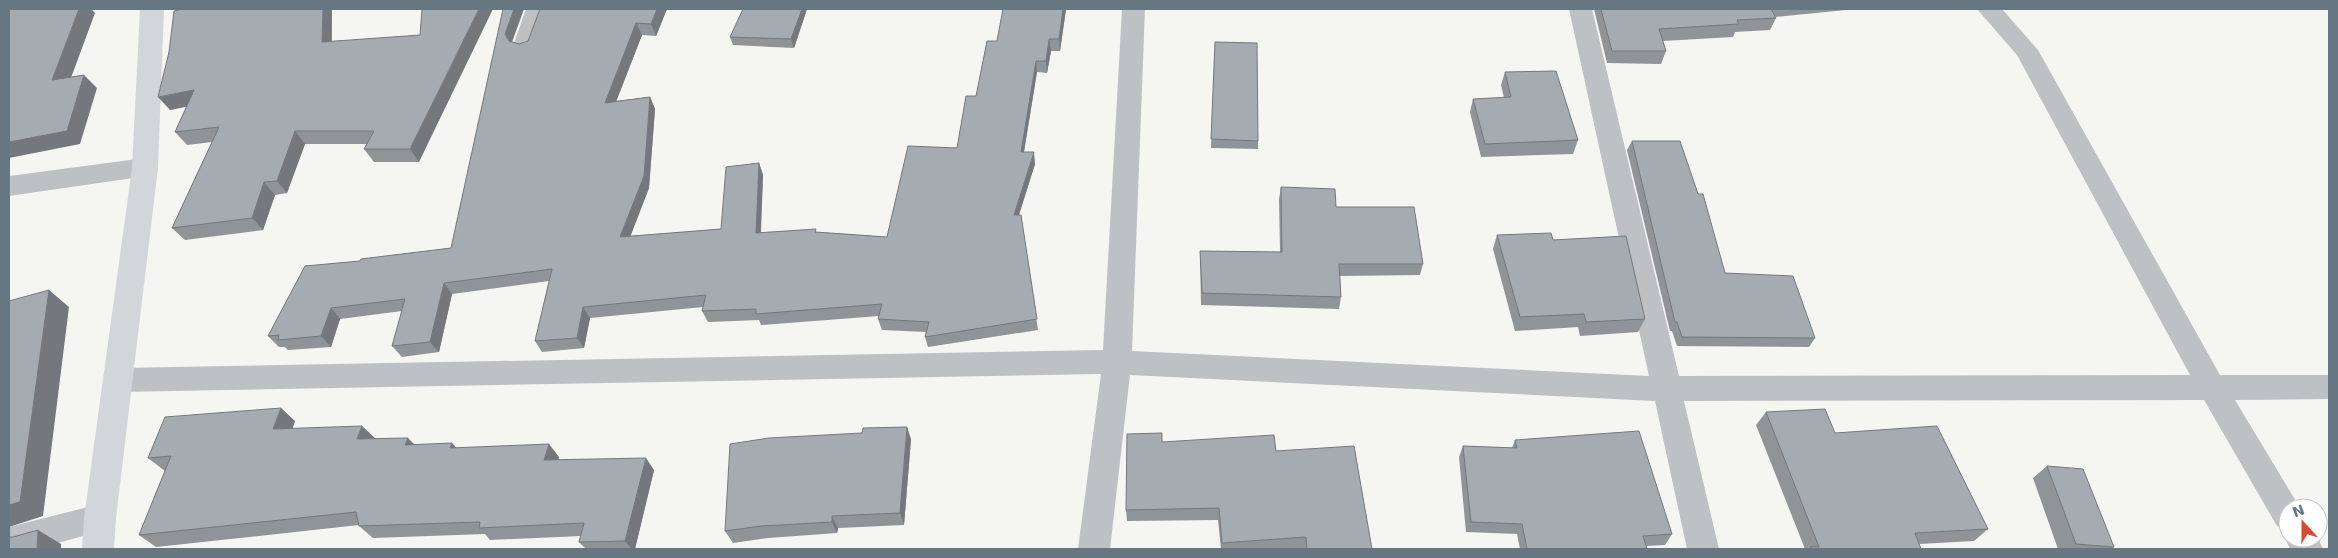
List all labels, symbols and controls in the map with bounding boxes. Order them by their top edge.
north arrow [2278,498,2328,548]
text: N [2290,501,2307,520]

